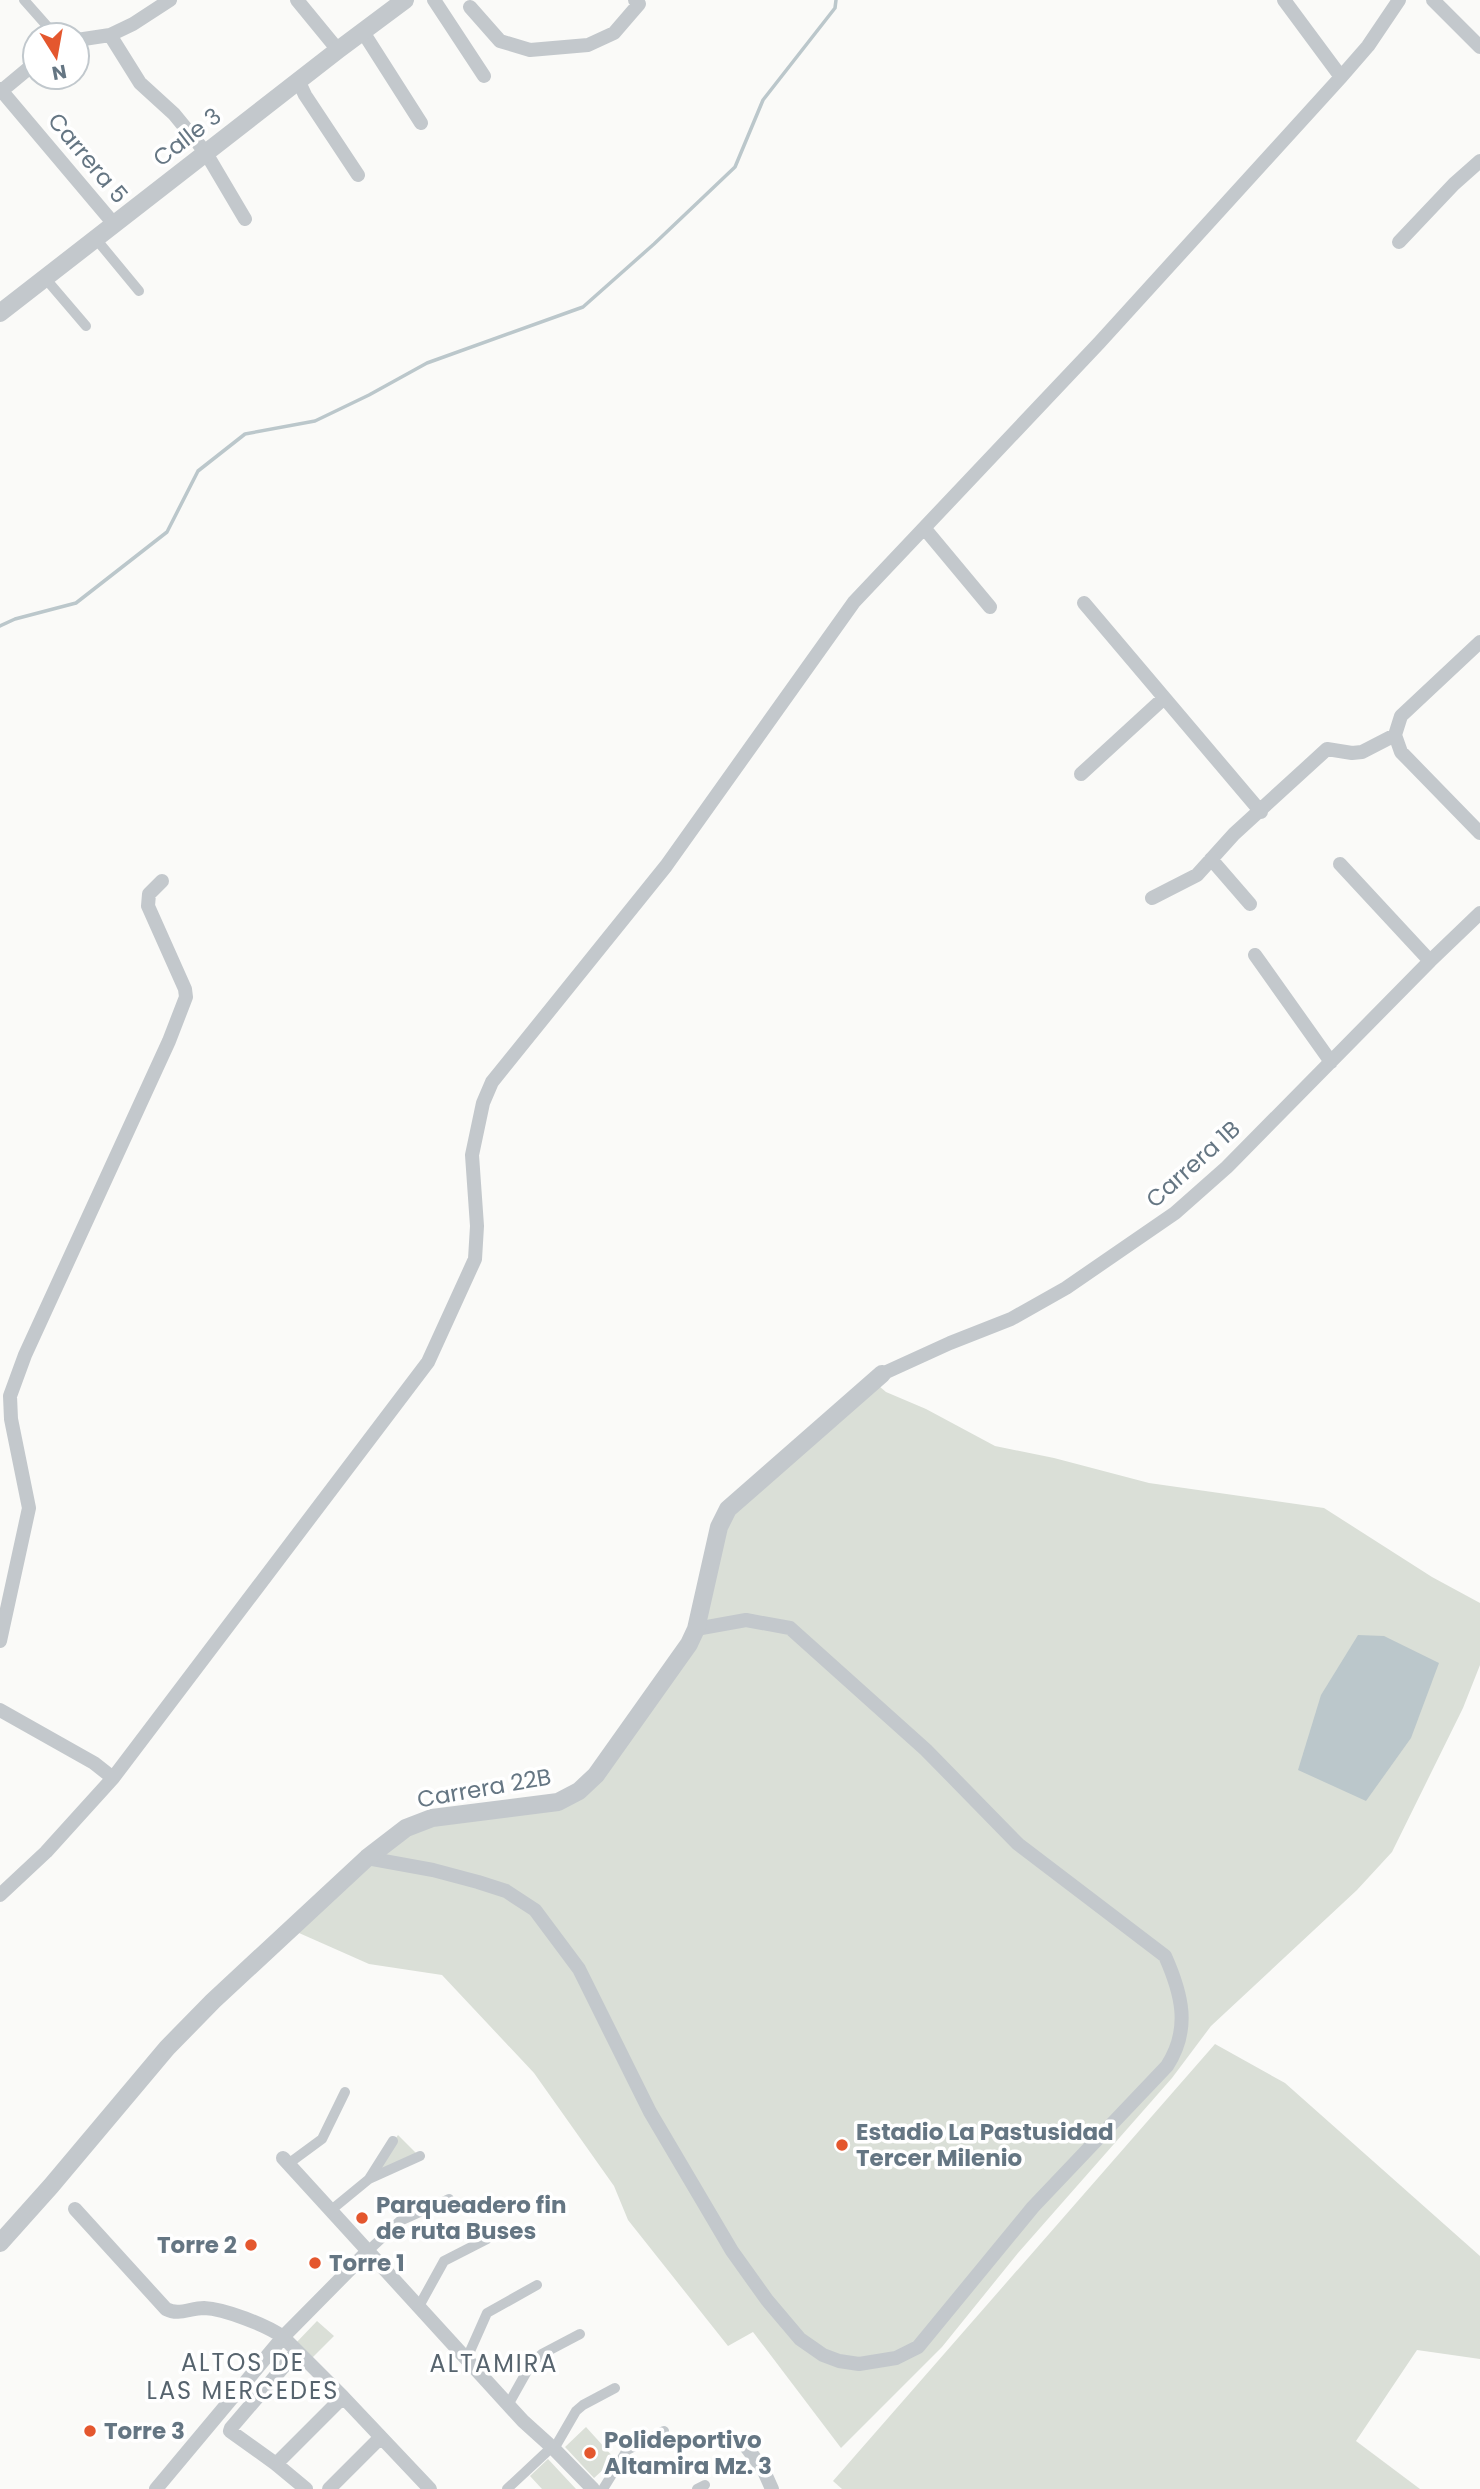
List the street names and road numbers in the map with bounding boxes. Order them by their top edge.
street label: Calle 3 [146,100,228,174]
street label: Carrera 5 [41,106,135,210]
street label: Carrera 1B [1139,1113,1247,1215]
street label: Carrera 22B [414,1760,554,1816]

